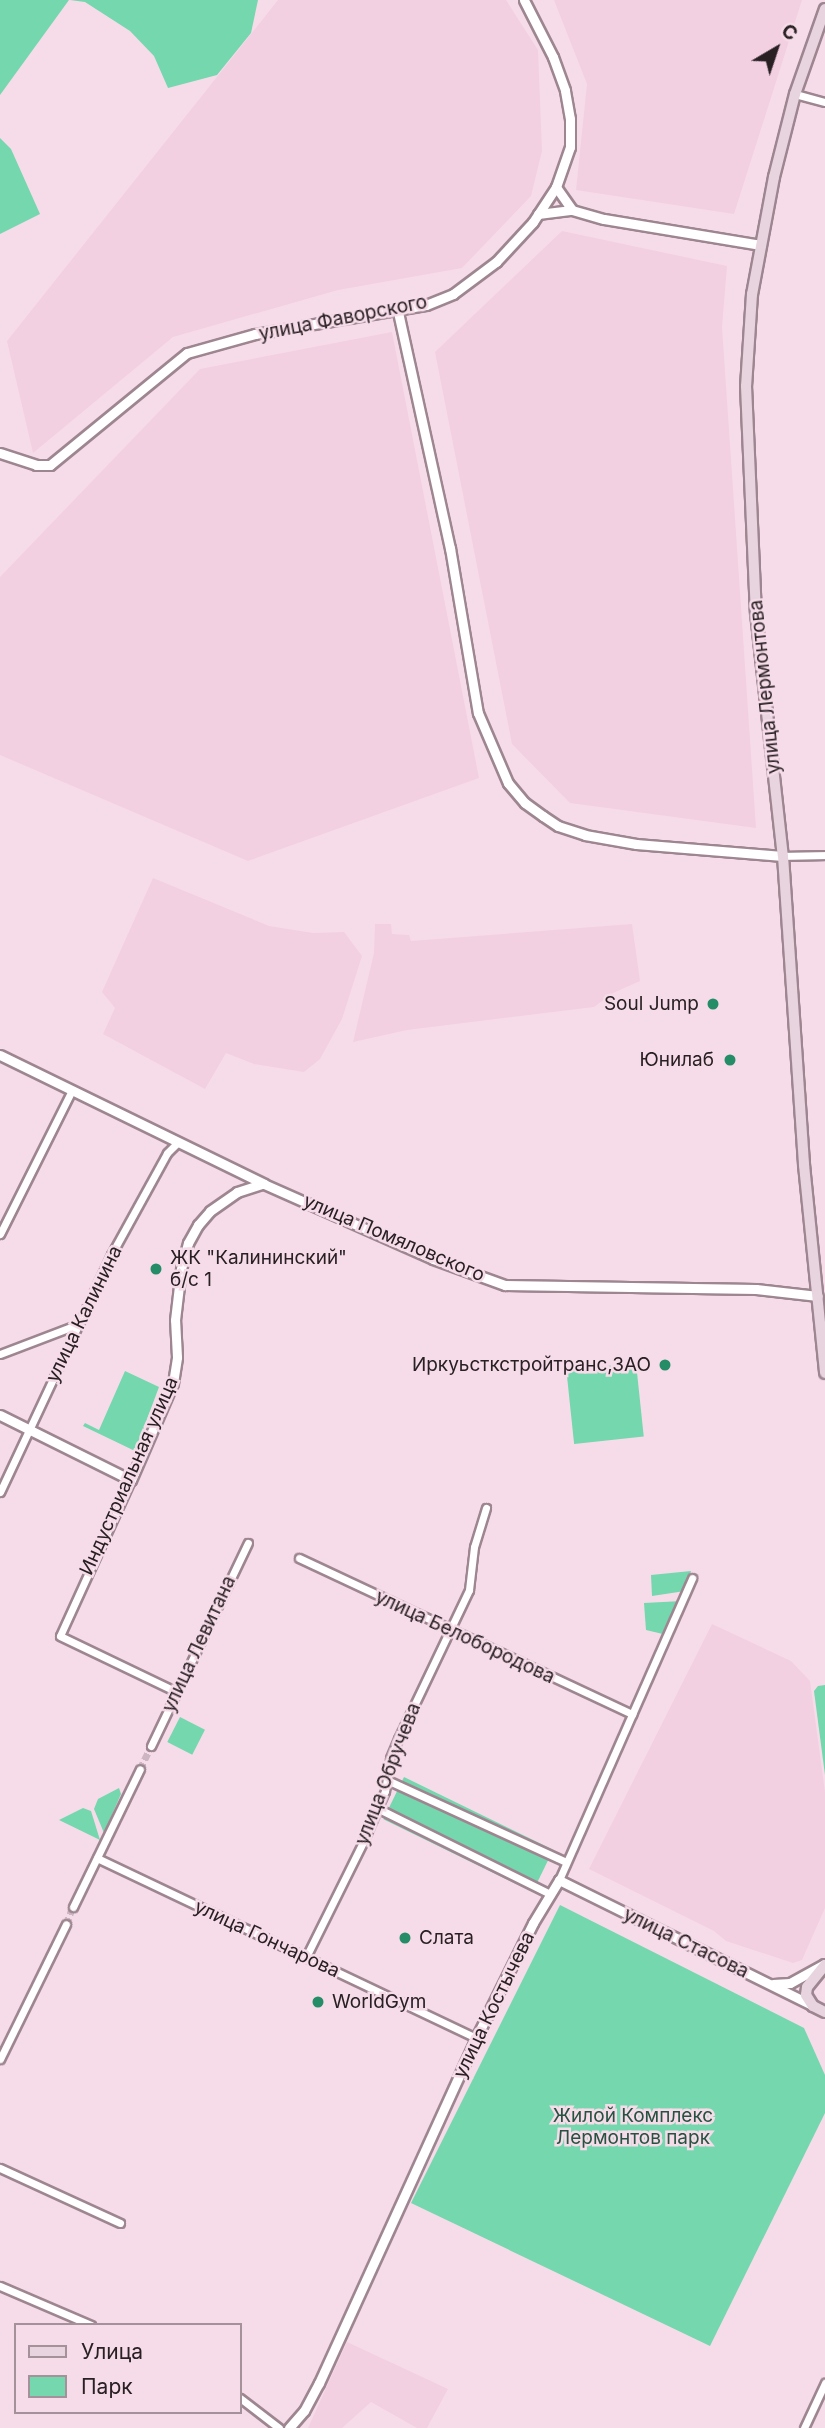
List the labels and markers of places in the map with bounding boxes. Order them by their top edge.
place label: Soul Jump [604,993,699,1015]
marker: Soul Jump [705,996,721,1012]
place label: Юнилаб [639,1049,714,1071]
marker: Юнилаб [720,1050,740,1070]
place label: ЖК "Калининский" б/с 1 [170,1247,347,1291]
marker: ЖК "Калининский" б/с 1 [148,1261,164,1277]
place label: Иркуьсткстройтранс,ЗАО [412,1354,651,1376]
marker: Иркуьсткстройтранс,ЗАО [657,1357,673,1373]
place label: Слата [419,1927,474,1949]
marker: Слата [397,1930,413,1946]
place label: WorldGym [332,1991,426,2013]
marker: WorldGym [310,1994,326,2010]

